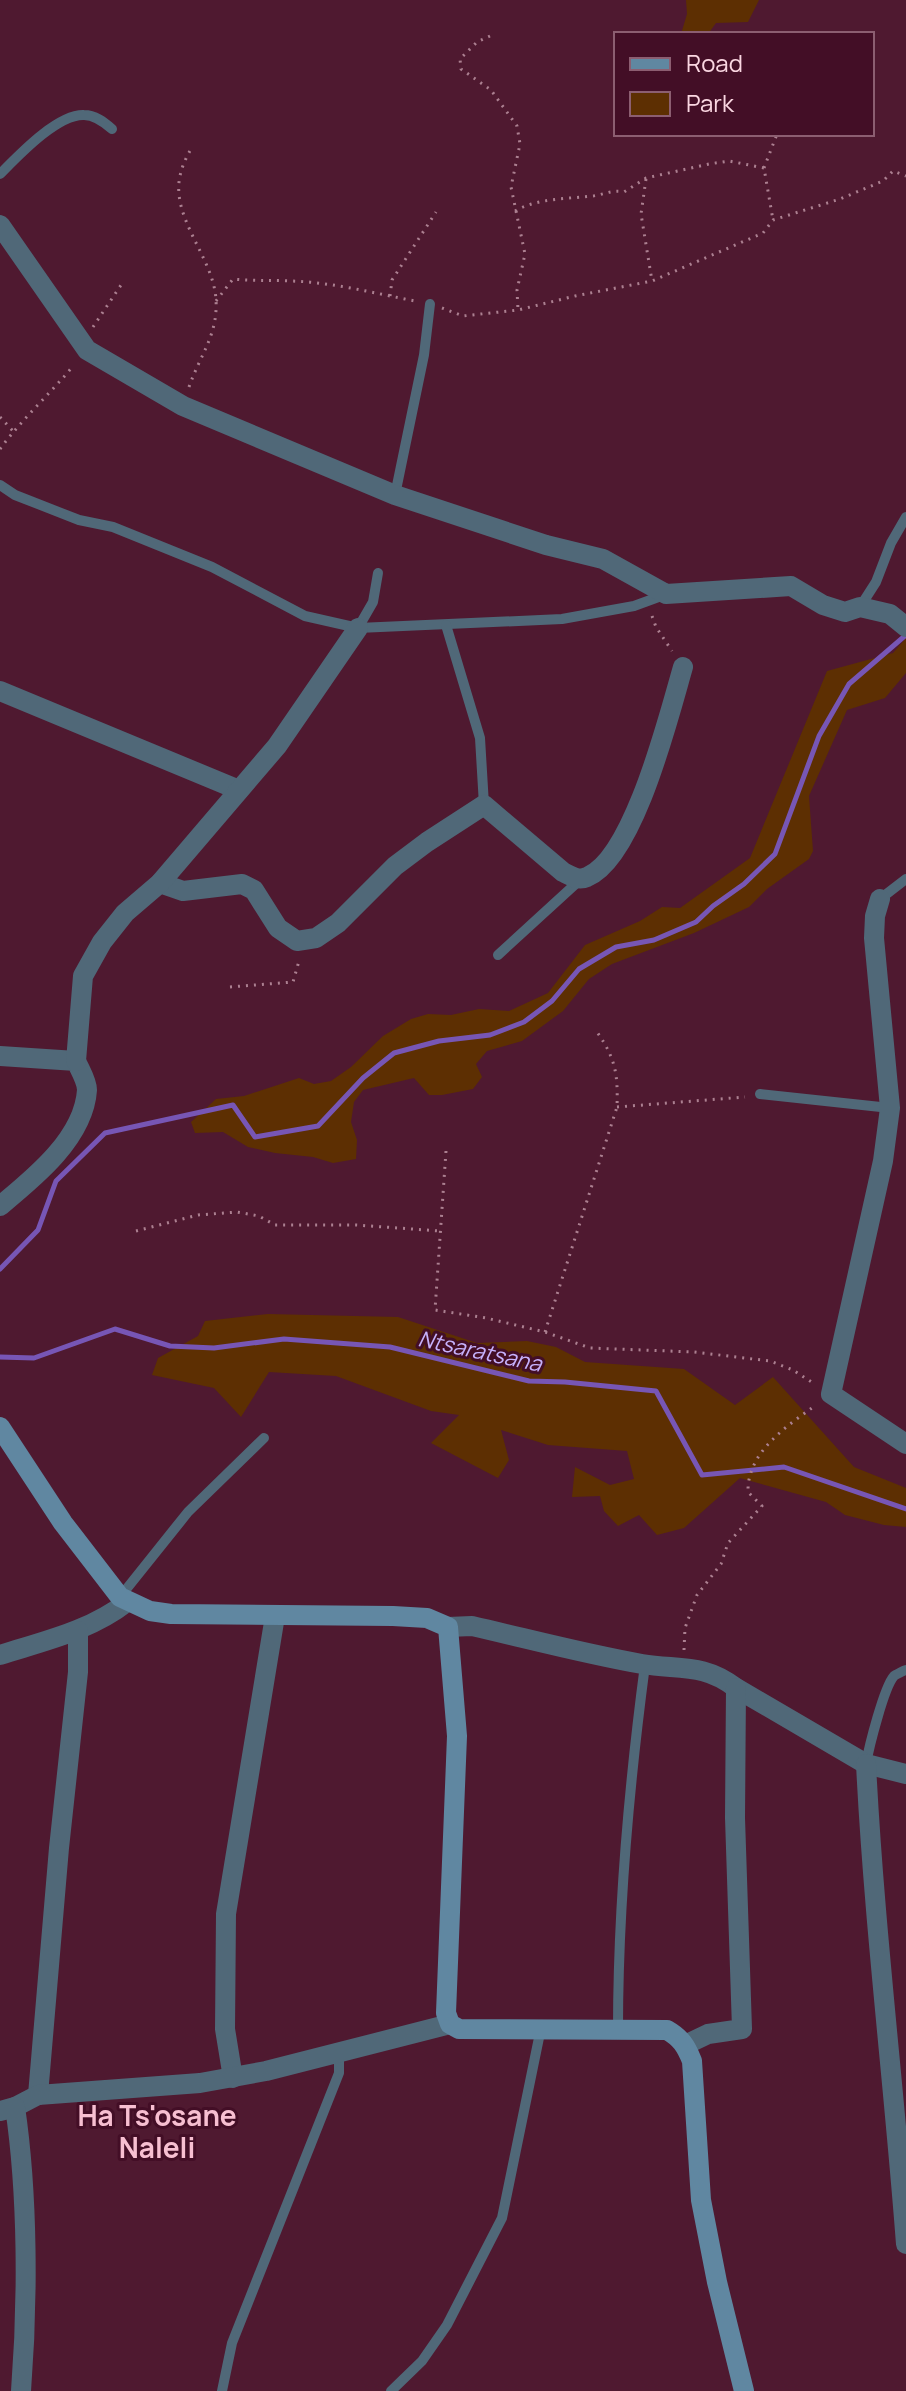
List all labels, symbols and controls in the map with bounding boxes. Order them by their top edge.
legend [614,32,874,136]
text: Road [686,46,743,79]
text: Park [686,86,735,119]
water label: Ntsaratsana [416,1323,546,1379]
district label: Ha Ts'osane Naleli [77,2096,237,2166]

